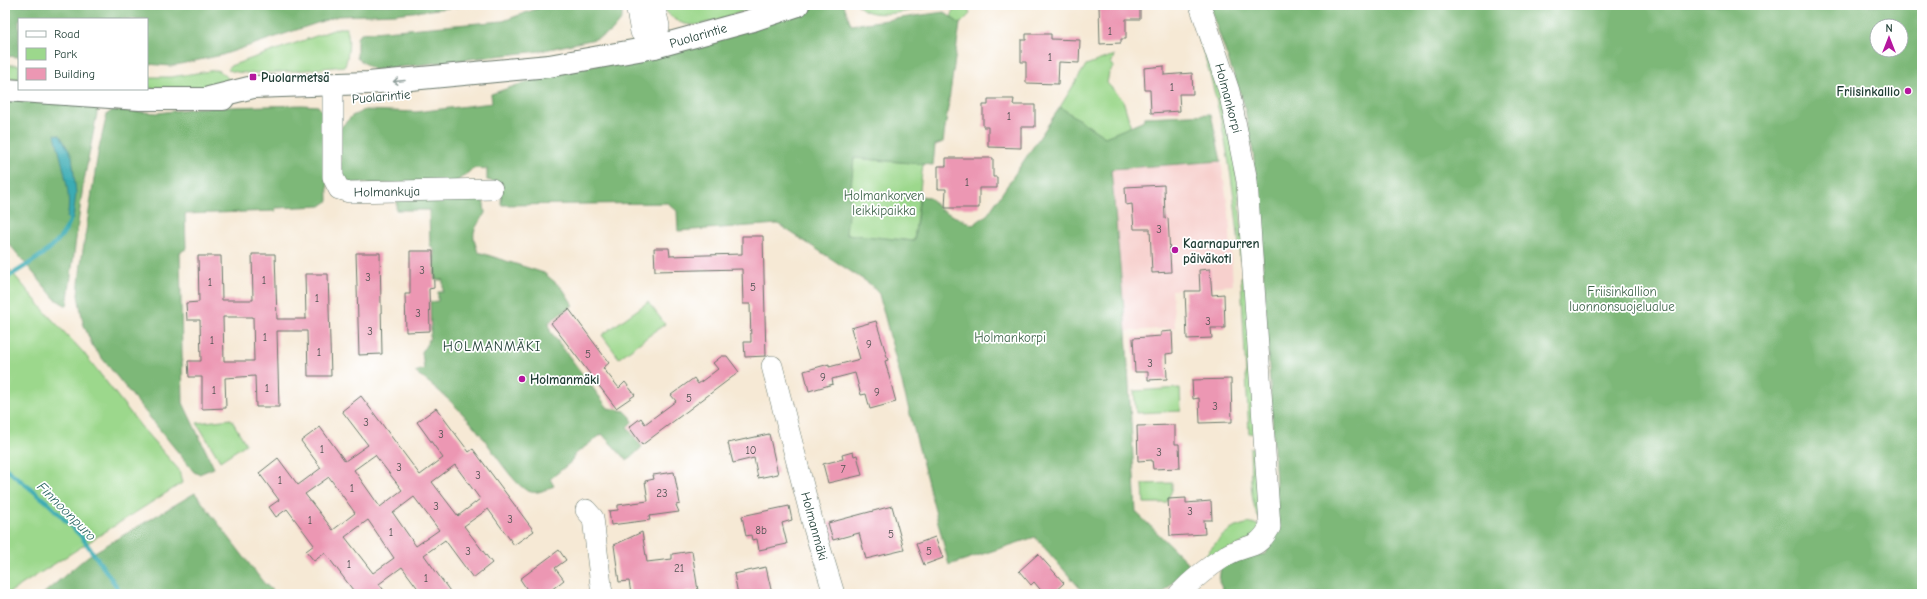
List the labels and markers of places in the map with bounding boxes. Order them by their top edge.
place label: Puolarmetsä [261,70,330,85]
marker: Puolarmetsä [248,72,258,82]
place label: Friisinkallio [1836,84,1900,99]
marker: Friisinkallio [1903,86,1913,96]
place label: Kaarnapurren päiväkoti [1183,236,1259,266]
marker: Kaarnapurren päiväkoti [1170,245,1180,255]
place label: Holmanmäki [530,372,600,387]
marker: Holmanmäki [517,374,527,384]

